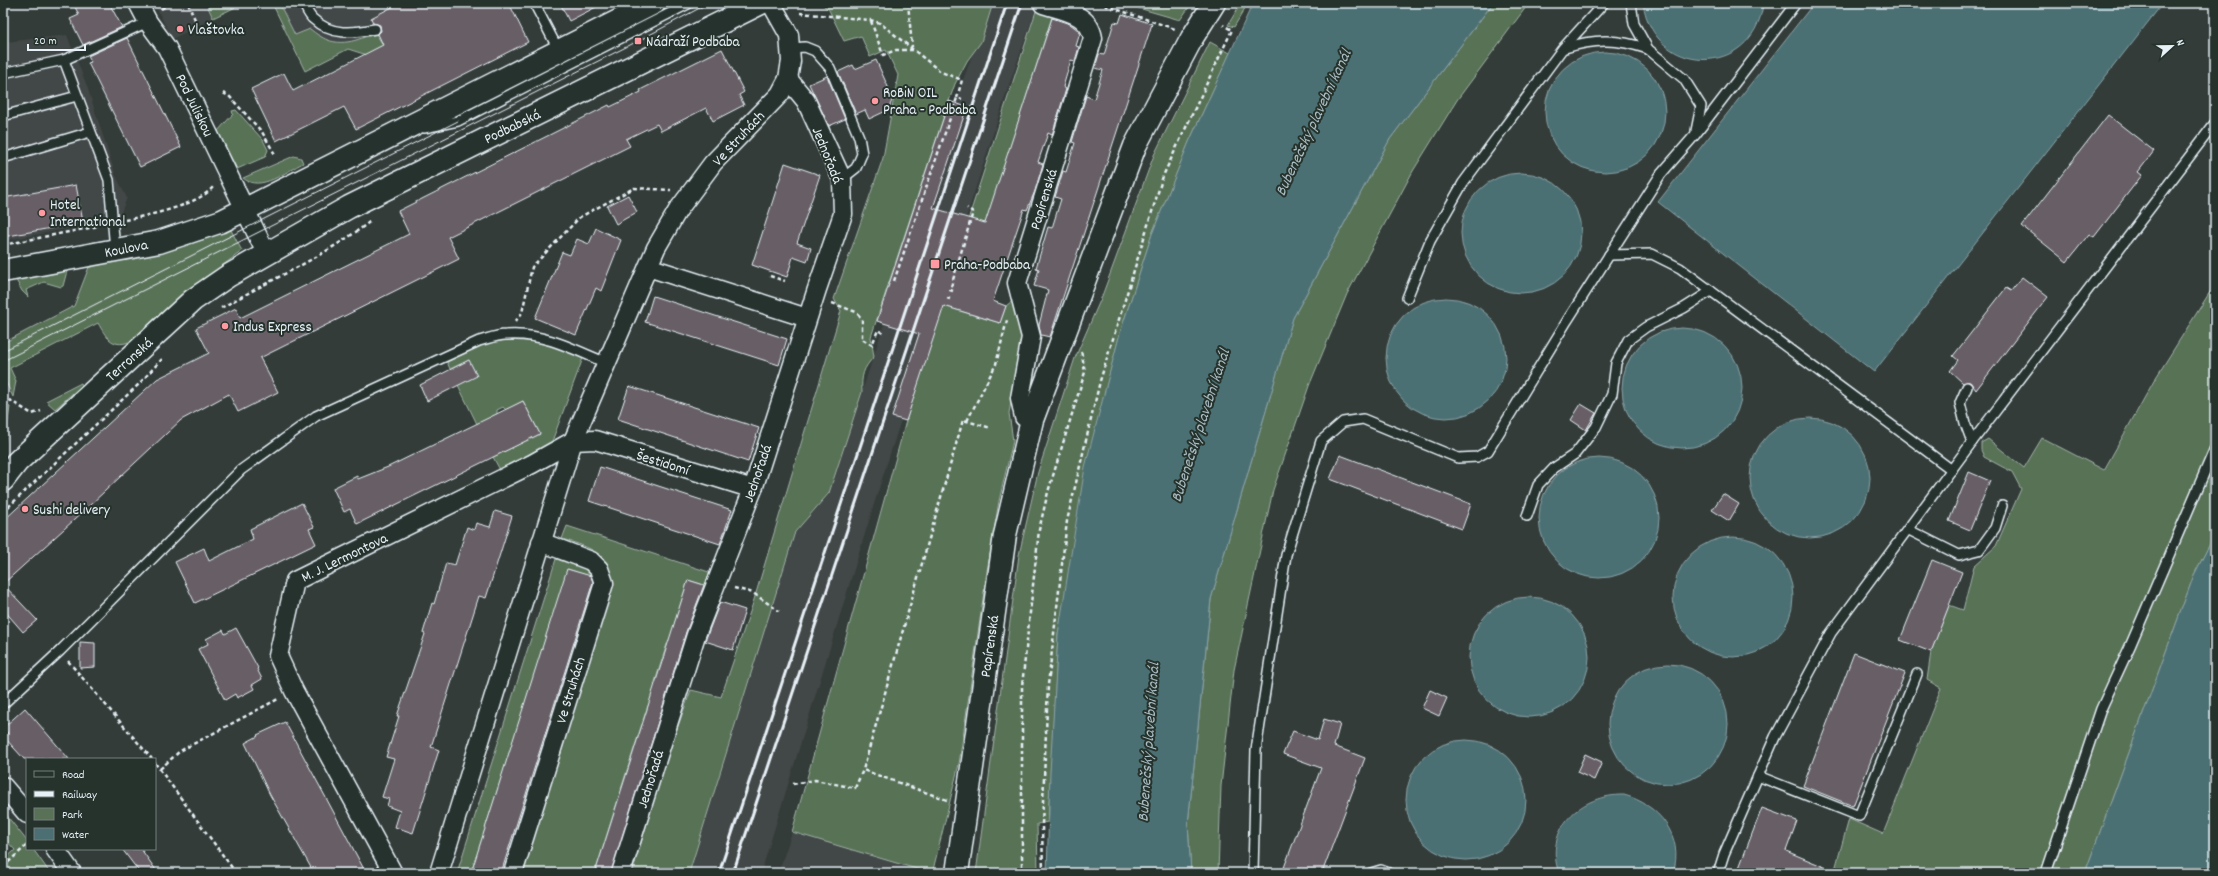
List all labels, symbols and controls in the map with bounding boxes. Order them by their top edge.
place label: Vlaštovka [188,20,245,42]
marker: Vlaštovka [175,24,185,34]
scale bar [28,26,85,52]
north arrow [2152,26,2192,66]
place label: Nádraží Podbaba [646,32,740,54]
text: 20 m [34,33,57,50]
marker: Nádraží Podbaba [633,36,643,46]
text: N [2171,37,2188,49]
water label: Bubenečský plavební kanál [1270,45,1359,200]
street label: Pod Juliskou [168,71,218,141]
place label: RoBiN OIL Praha - Podbaba [883,83,977,122]
marker: RoBiN OIL Praha - Podbaba [870,96,880,106]
street label: Podbabská [481,104,545,151]
street label: Ve Struhách [708,107,771,172]
street label: Jednořadá [805,124,848,188]
street label: Papírenská [1025,166,1065,233]
place label: Hotel International [50,195,126,234]
marker: Hotel International [37,208,47,218]
street label: Koulova [103,235,151,265]
place label: Praha-Podbaba [944,255,1031,277]
marker: Praha-Podbaba [929,258,941,270]
place label: Indus Express [233,317,312,339]
marker: Indus Express [220,321,230,331]
street label: Terronská [102,333,159,388]
water label: Bubenečský plavební kanál [1166,345,1237,505]
street label: Jednořadá [739,441,779,505]
street label: Šestidomí [633,445,693,483]
place label: Sushi delivery [33,500,111,522]
marker: Sushi delivery [20,504,30,514]
street label: M. J. Lermontova [298,528,393,589]
street label: Papírenská [976,613,1006,679]
street label: Ve Struhách [551,654,593,727]
water label: Bubenečský plavební kanál [1132,661,1167,822]
street label: Jednořadá [633,747,671,811]
legend [26,758,156,850]
text: Road [62,767,84,784]
text: Railway [62,787,98,804]
text: Park [62,807,83,824]
text: Water [62,827,89,844]

